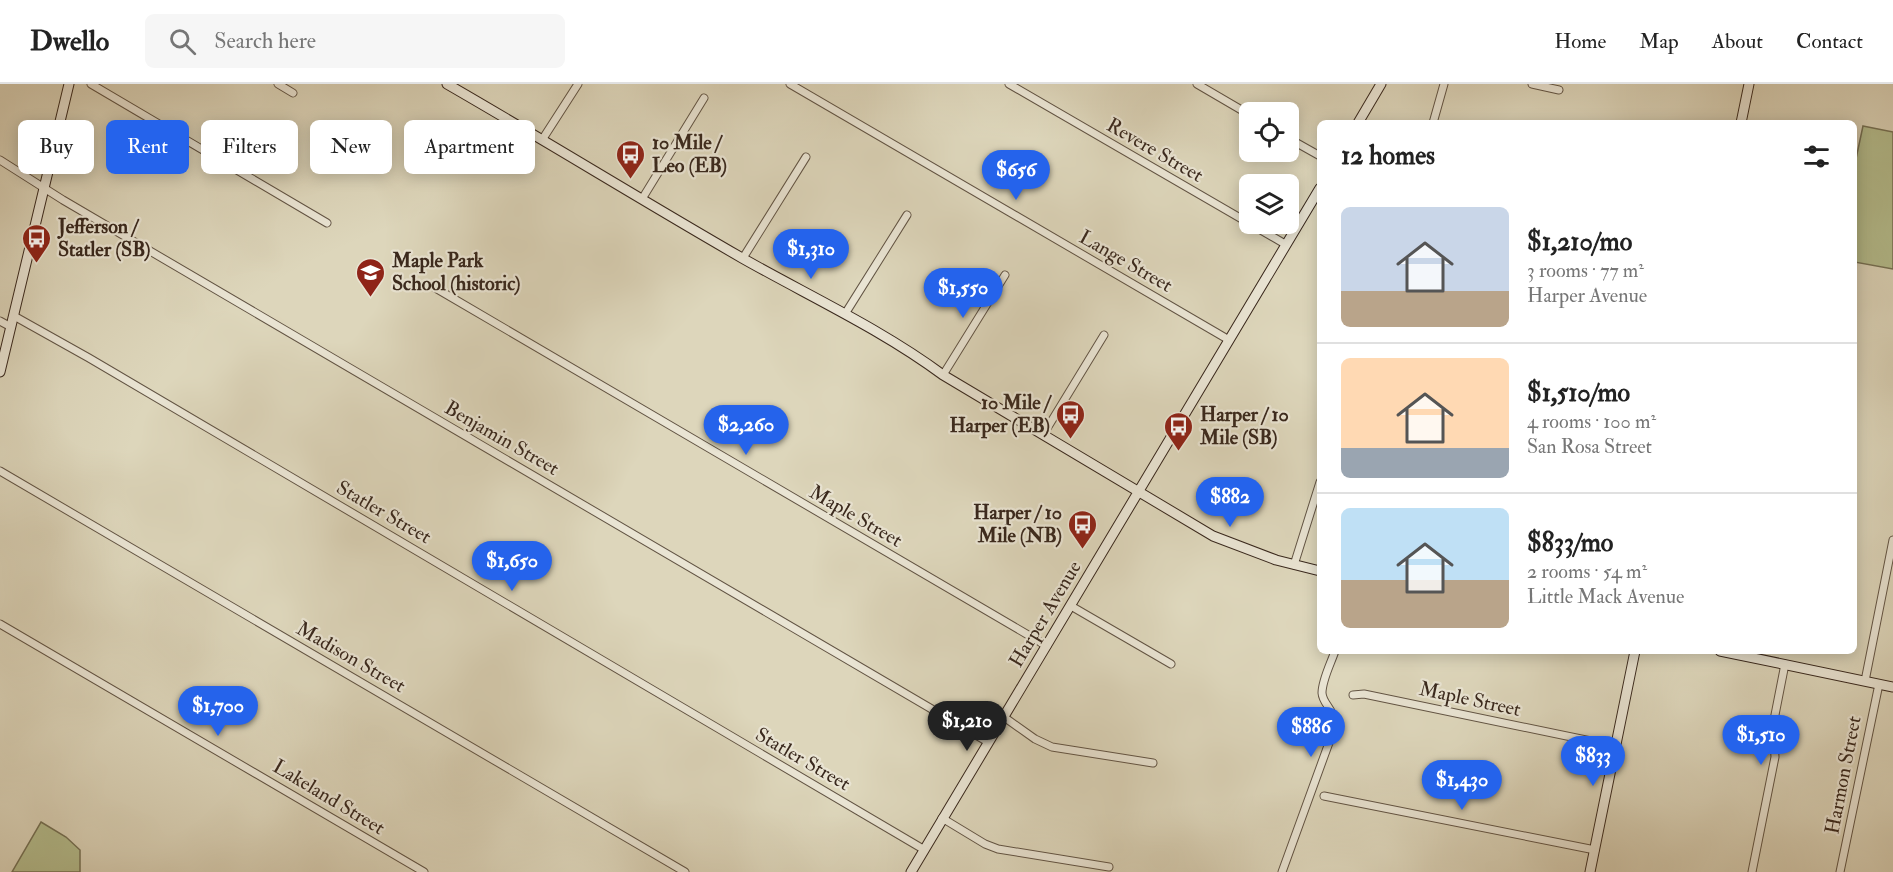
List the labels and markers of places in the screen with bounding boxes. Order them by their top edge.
place label: 10 Mile / Leo (EB) [652,130,727,178]
bus stop icon: 10 Mile / Leo (EB) [615,138,647,180]
pin: $656 [980,150,1052,201]
place label: Jefferson / Statler (SB) [57,214,151,262]
bus stop icon: Jefferson / Statler (SB) [21,222,53,264]
pin: $1,310 [762,229,860,280]
place label: Maple Park School (historic) [391,248,521,296]
school or university icon: Maple Park School (historic) [355,256,387,298]
pin: $1,550 [914,268,1012,319]
place label: 10 Mile / Harper (EB) [949,390,1053,439]
bus stop icon: 10 Mile / Harper (EB) [1055,398,1087,440]
place label: Harper / 10 Mile (SB) [1199,402,1289,450]
pin: $2,260 [697,405,795,456]
bus stop icon: Harper / 10 Mile (SB) [1163,410,1195,452]
pin: $882 [1194,477,1266,528]
place label: Harper / 10 Mile (NB) [973,500,1062,548]
bus stop icon: Harper / 10 Mile (NB) [1067,508,1099,550]
pin: $1,650 [463,541,561,592]
pin: $1,700 [169,686,267,737]
pin: $1,210 [918,701,1016,752]
pin: $886 [1275,707,1347,758]
pin: $1,510 [1712,715,1810,766]
pin: $833 [1557,736,1629,787]
pin: $1,430 [1413,760,1511,811]

